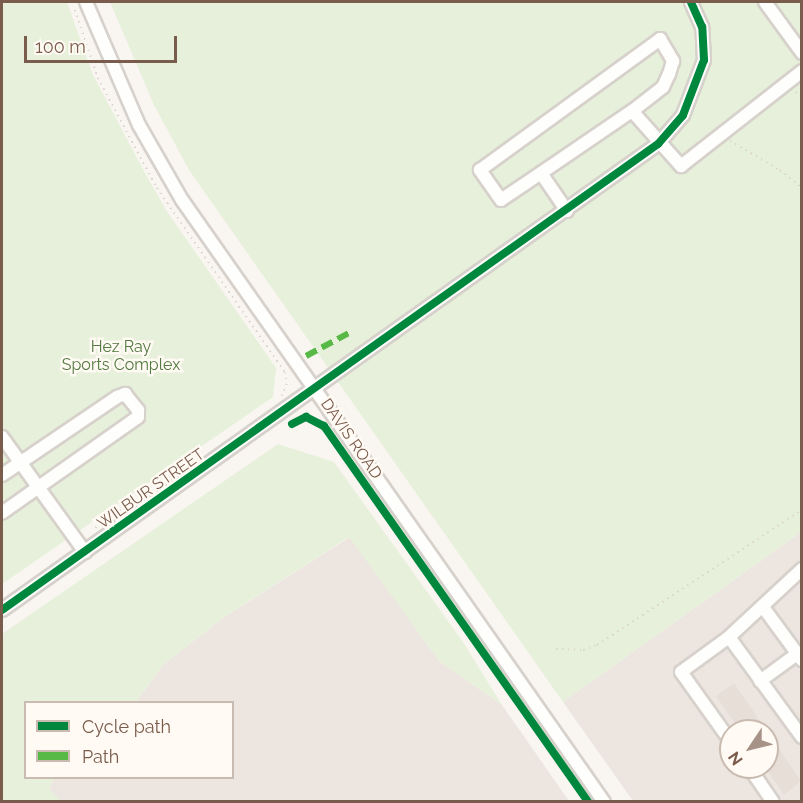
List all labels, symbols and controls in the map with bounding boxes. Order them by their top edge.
scale bar [27,24,180,62]
text: 100 m [35,36,86,57]
park label: Hez Ray Sports Complex [62,337,180,375]
street label: DAVIS ROAD [316,395,386,483]
street label: WILBUR STREET [94,445,208,533]
legend [24,701,234,779]
text: Cycle path [82,716,171,737]
north arrow [719,719,779,779]
text: Path [82,746,119,767]
text: N [724,748,747,769]

